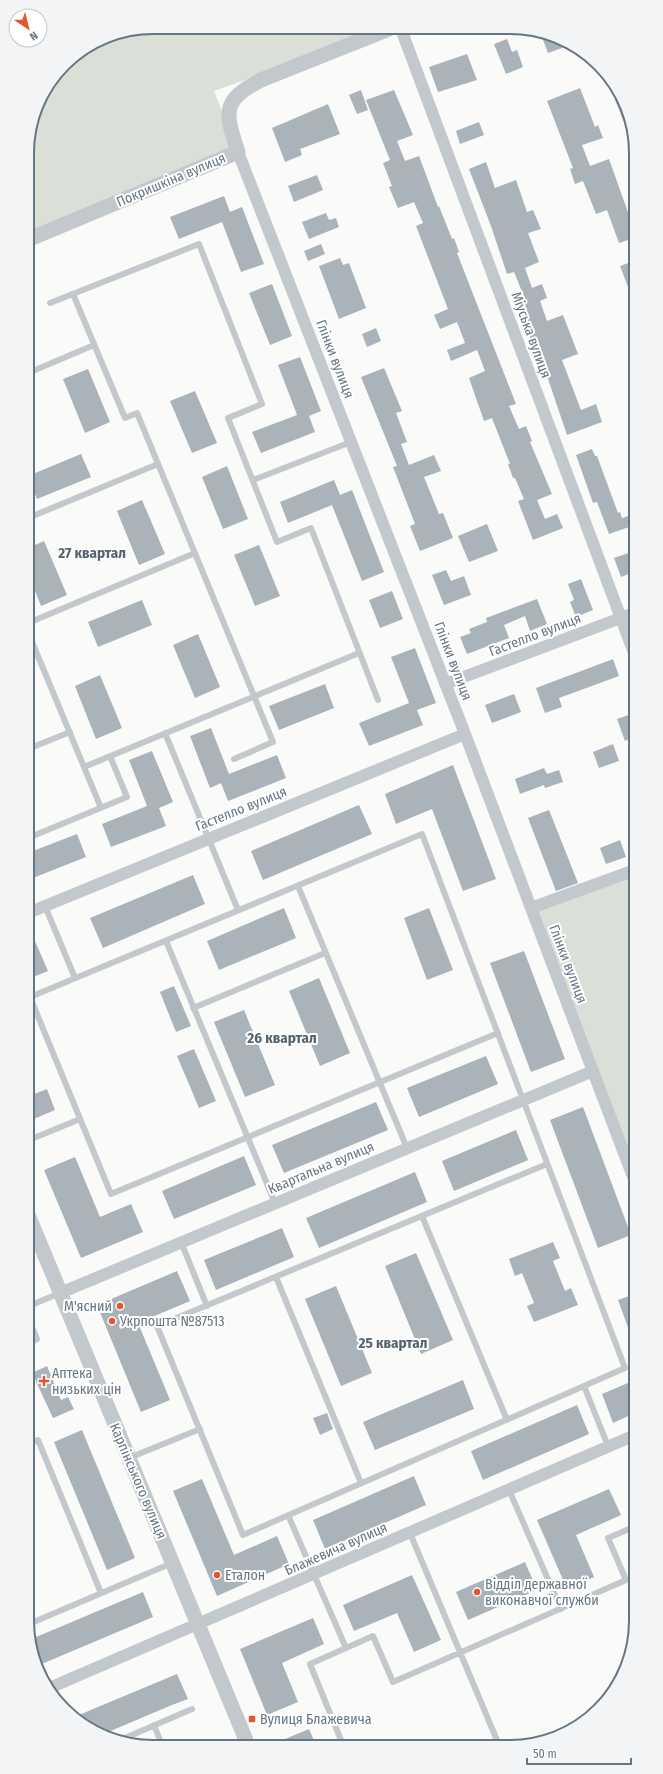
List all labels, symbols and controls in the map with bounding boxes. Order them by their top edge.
north arrow [8,8,48,48]
text: N [27,29,40,43]
street label: Покришкіна вулиця [114,149,228,211]
street label: Міуська вулиця [508,289,554,381]
street label: Глінки вулиця [312,317,358,401]
district label: 27 квартал [57,544,126,562]
street label: Гастелло вулиця [487,610,583,660]
street label: Глінки вулиця [430,619,476,703]
street label: Гастелло вулиця [193,783,289,835]
street label: Глінки вулиця [545,922,591,1006]
district label: 26 квартал [246,1029,317,1047]
street label: Квартальна вулиця [265,1138,377,1198]
place label: М'ясний [64,1298,112,1315]
marker: М'ясний [115,1301,125,1311]
place label: Укрпошта №87513 [119,1313,224,1330]
marker: Укрпошта №87513 [107,1316,117,1326]
district label: 25 квартал [358,1334,427,1352]
place label: Аптека низьких цін [52,1365,122,1398]
marker: Аптека низьких цін [39,1376,49,1386]
street label: Карпінського вулиця [106,1421,170,1541]
street label: Блажевича вулиця [282,1519,390,1579]
place label: Еталон [225,1567,265,1584]
marker: Еталон [212,1570,222,1580]
place label: Відділ державної виконавчої служби [485,1576,599,1609]
marker: Відділ державної виконавчої служби [472,1587,482,1597]
place label: Вулиця Блажевича [260,1711,372,1728]
marker: Вулиця Блажевича [247,1714,257,1724]
scale bar [527,1740,631,1766]
text: 50 m [533,1747,557,1761]

